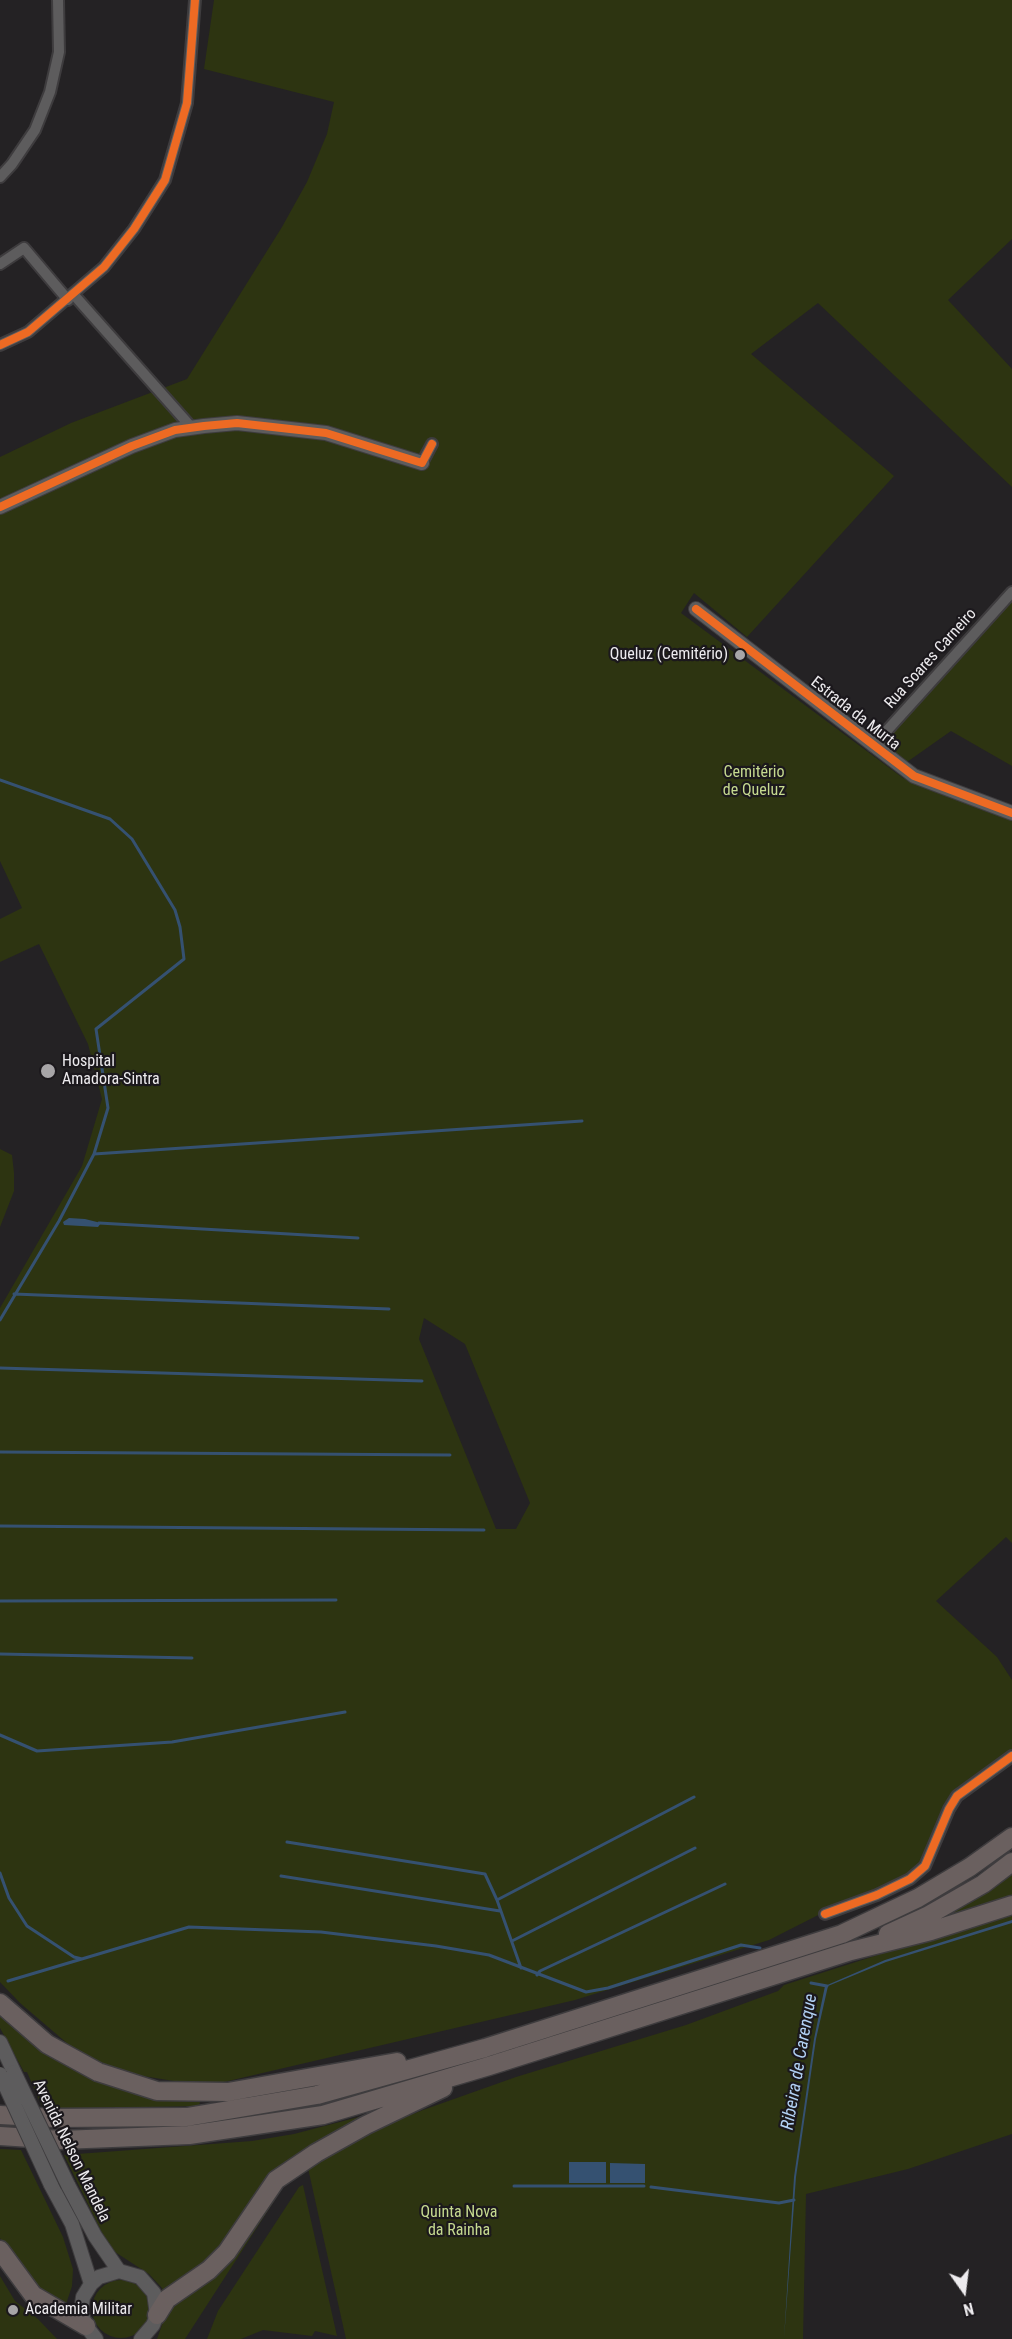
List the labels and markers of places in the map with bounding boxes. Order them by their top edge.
place label: Queluz (Cemitério) [610,645,728,665]
marker: Queluz (Cemitério) [733,648,747,662]
place label: Hospital Amadora-Sintra [62,1052,160,1090]
marker: Hospital Amadora-Sintra [39,1062,57,1080]
place label: Academia Militar [25,2300,132,2320]
marker: Academia Militar [6,2303,20,2317]

